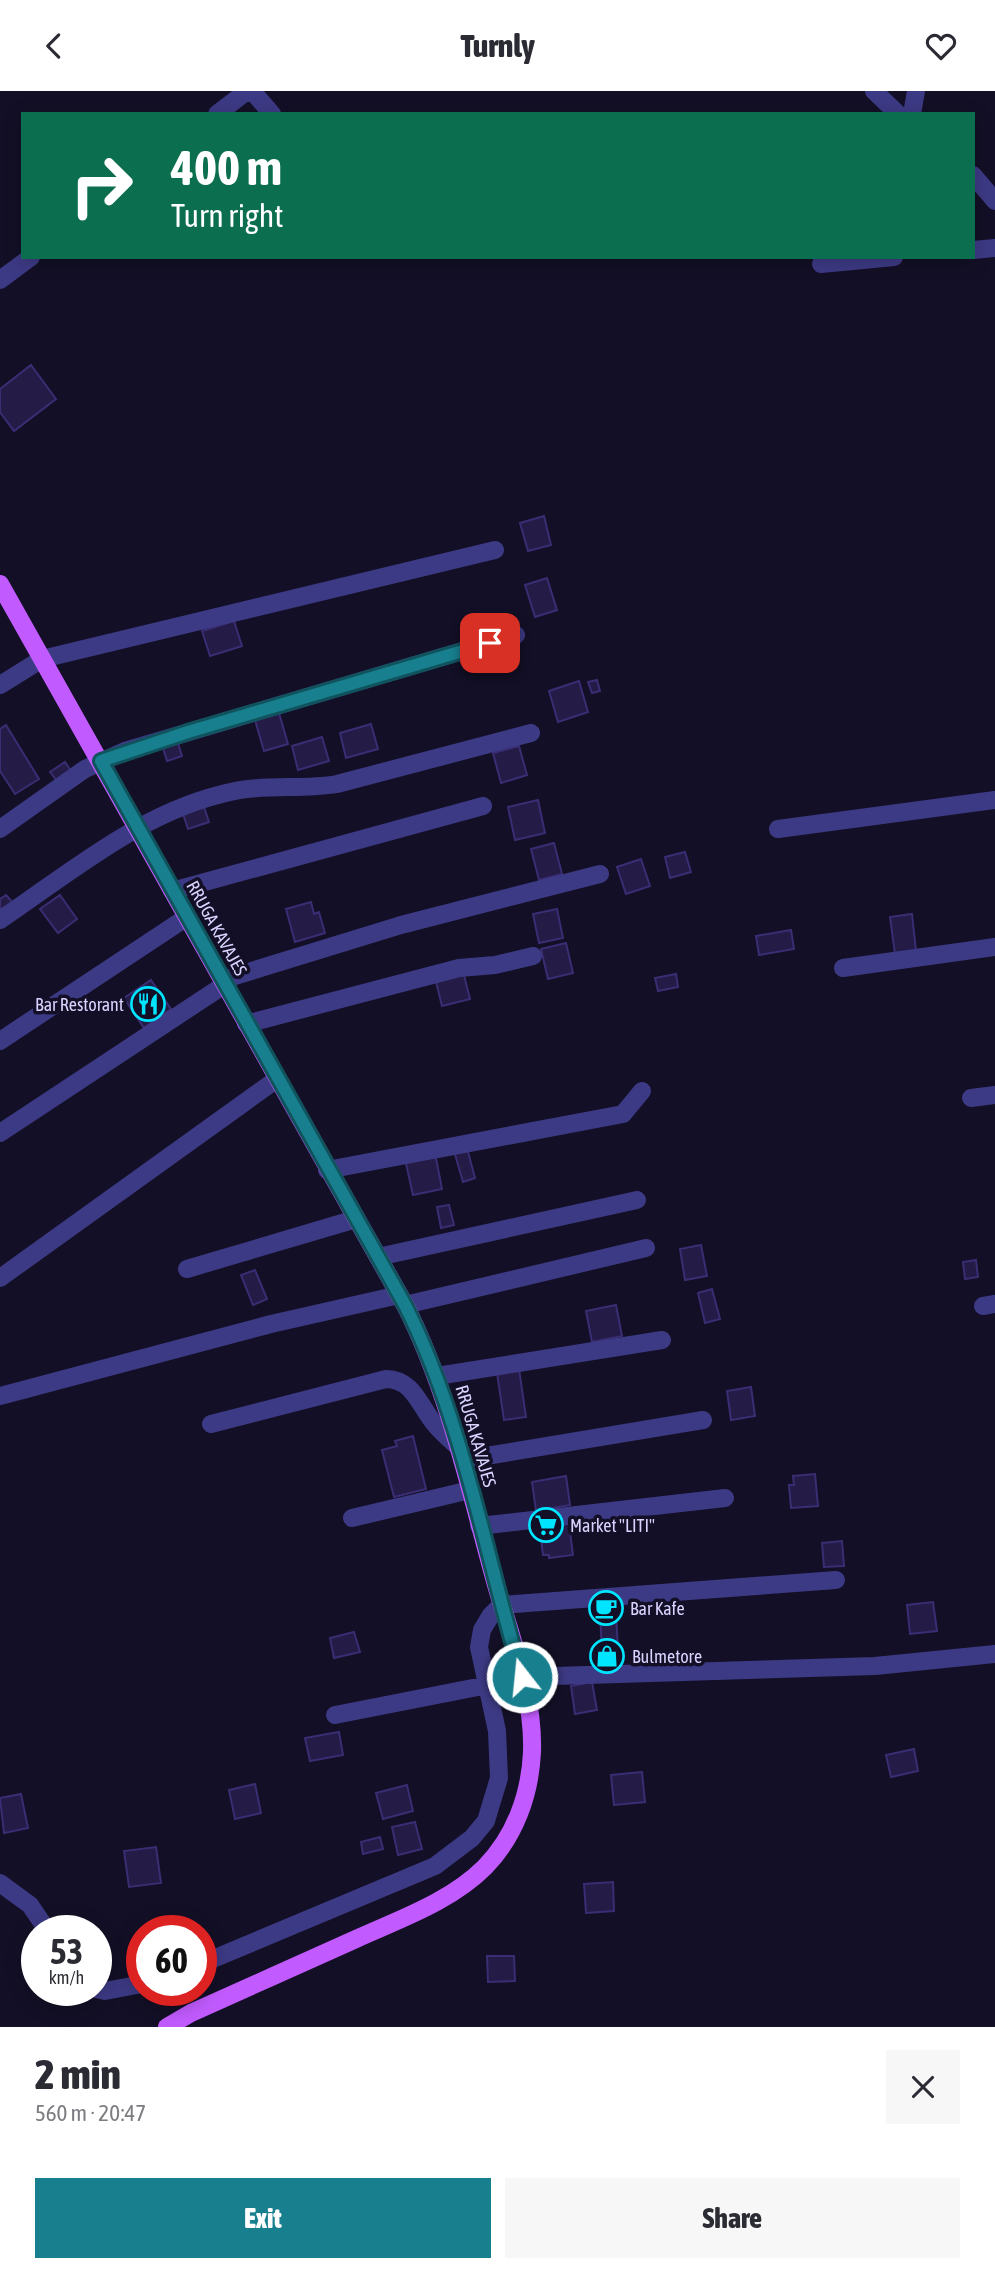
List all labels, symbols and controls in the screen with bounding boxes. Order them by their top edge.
icon: back [35,27,73,65]
text: Turnly [460,27,535,64]
icon: heart [922,27,960,65]
text: 400 m [171,139,282,195]
icon: right [56,140,147,231]
text: Turn right [171,197,284,234]
pin [460,613,520,673]
icon: arrive [471,624,509,662]
street label: RRUGA KAVAJES [182,877,252,979]
restaurant icon: Bar Restorant [129,985,167,1023]
place label: Bar Restorant [35,994,124,1015]
street label: RRUGA KAVAJES [451,1383,501,1490]
supermarket icon: Market "LITI" [527,1506,565,1544]
place label: Market "LITI" [570,1515,655,1536]
cafe icon: Bar Kafe [587,1589,625,1627]
place label: Bar Kafe [630,1598,685,1619]
shop icon: Bulmetore [588,1637,626,1675]
position arrow [485,1640,559,1714]
place label: Bulmetore [632,1646,702,1667]
speed limit sign: 60 [126,1915,217,2006]
text: 53 [50,1931,83,1971]
text: km/h [49,1967,84,1988]
text: 2 min [35,2050,121,2098]
button: close [886,2050,960,2124]
text: 560 m · 20:47 [35,2100,146,2126]
button: Exit [35,2178,491,2258]
button: Share [505,2178,960,2258]

